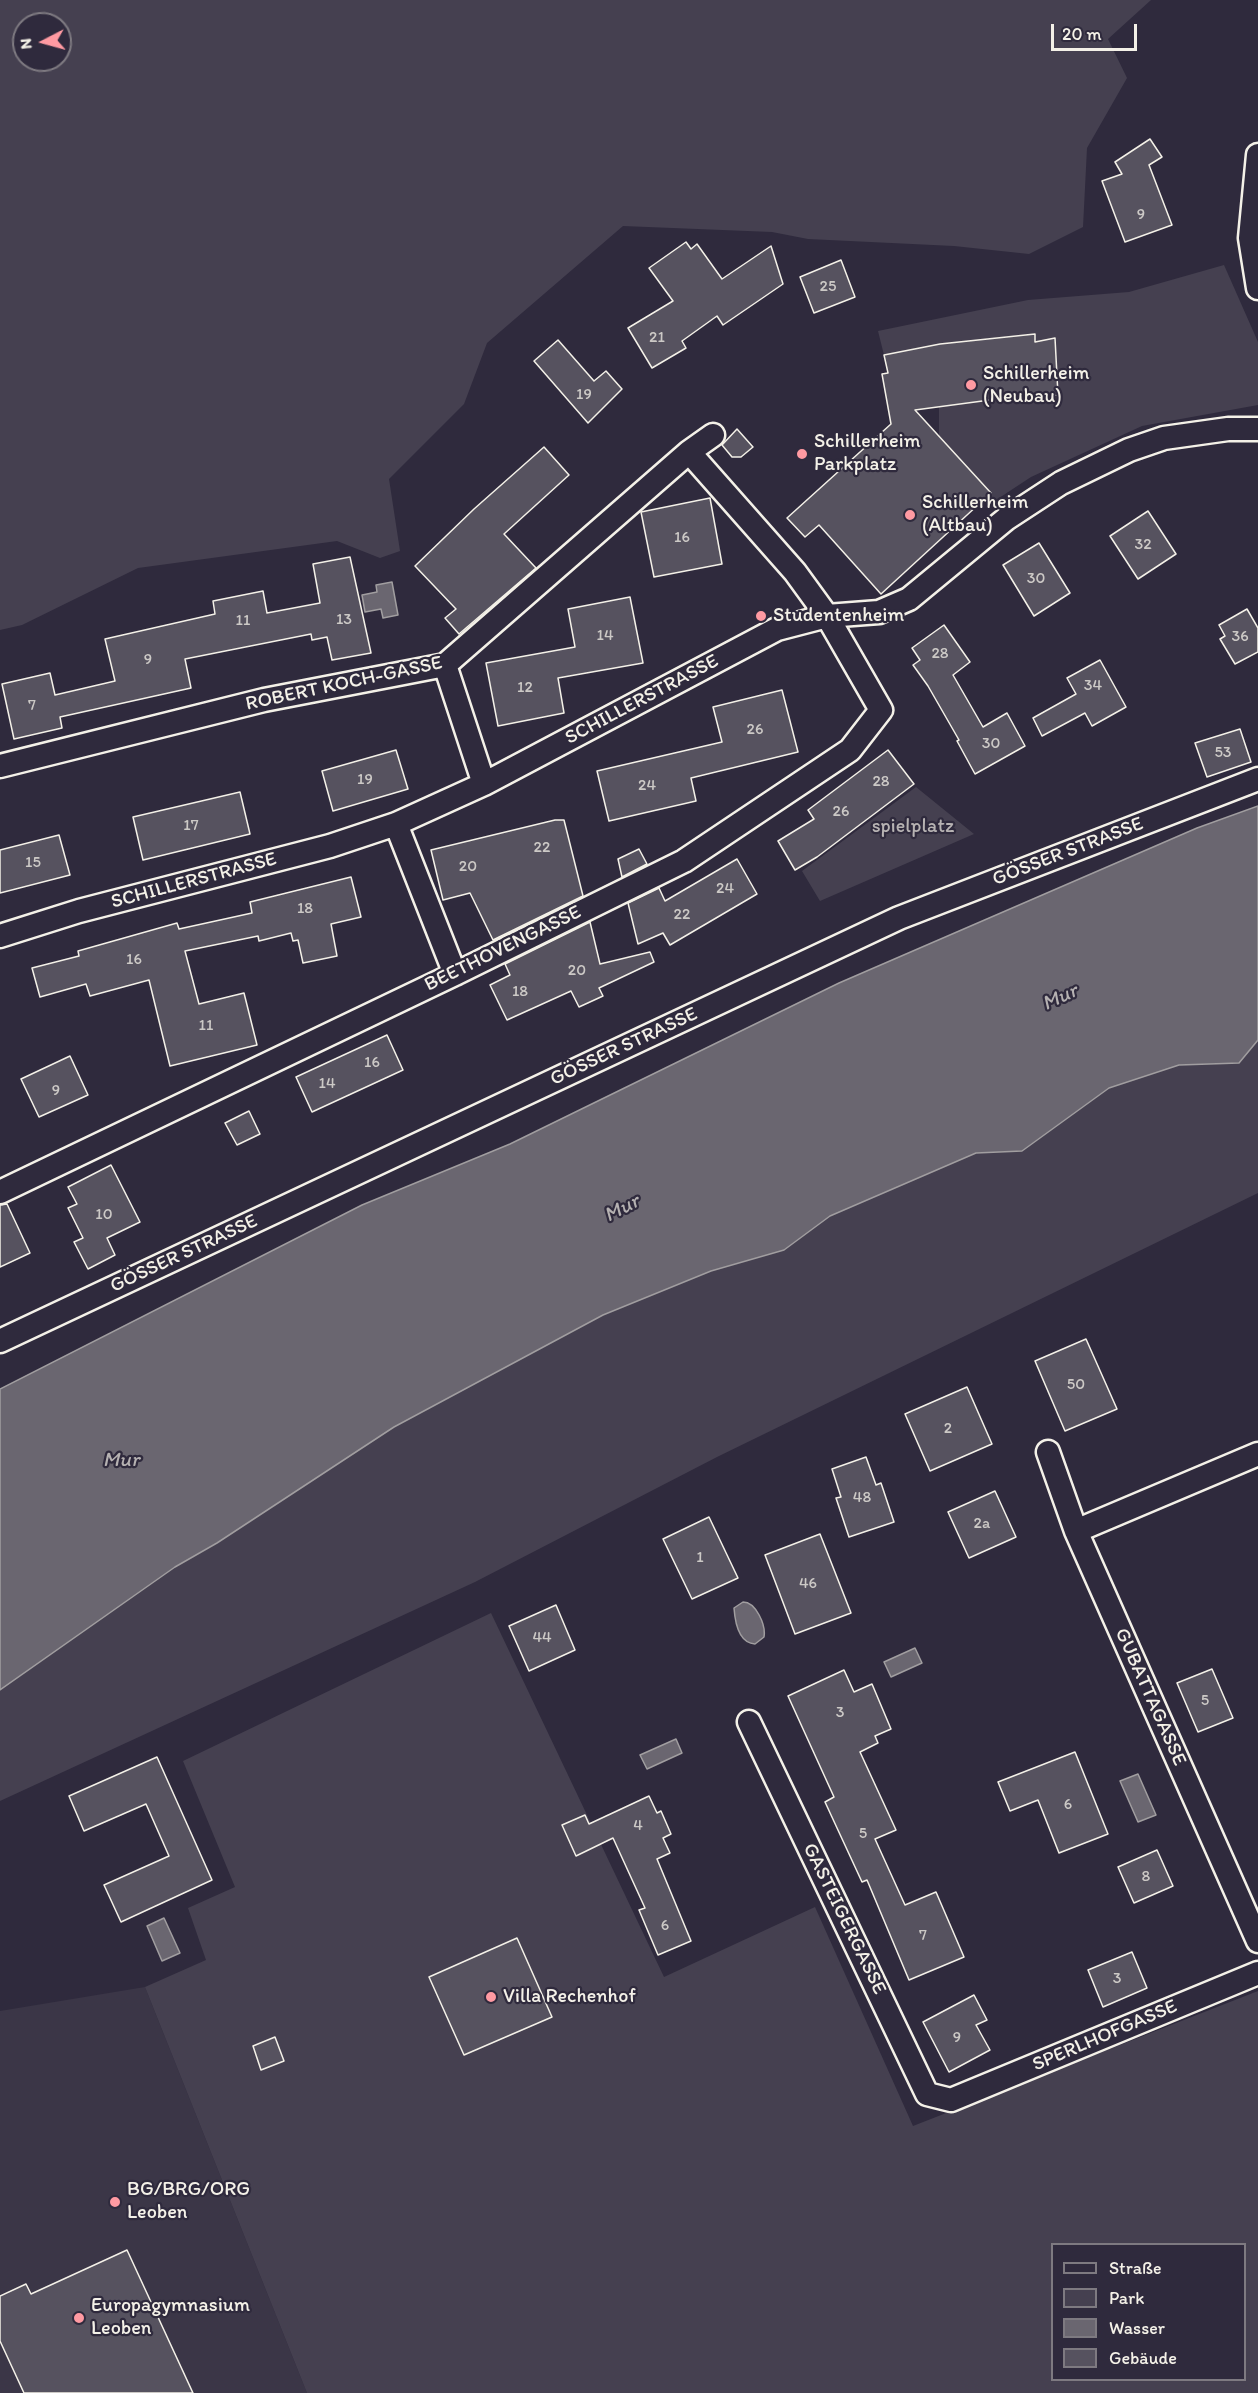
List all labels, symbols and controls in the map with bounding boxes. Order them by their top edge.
north arrow [12,12,72,72]
scale bar [1054,12,1140,50]
text: 20 m [1062,23,1102,45]
text: N [16,37,36,50]
house number: 9 [1137,205,1145,225]
house number: 25 [820,277,836,297]
house number: 21 [649,328,665,348]
place label: Schillerheim (Neubau) [983,362,1090,409]
marker: Schillerheim (Neubau) [964,378,978,392]
house number: 19 [576,385,592,405]
place label: Schillerheim Parkplatz [814,430,921,477]
marker: Schillerheim Parkplatz [795,447,809,461]
place label: Schillerheim (Altbau) [922,491,1029,538]
marker: Schillerheim (Altbau) [903,508,917,522]
house number: 16 [674,528,690,548]
house number: 32 [1134,535,1152,555]
house number: 30 [1027,569,1045,589]
place label: Studentenheim [773,604,904,628]
marker: Studentenheim [754,609,768,623]
house number: 13 [336,610,352,630]
house number: 11 [236,611,250,631]
house number: 14 [596,626,614,646]
house number: 36 [1231,627,1249,647]
house number: 28 [931,644,949,664]
street label: SCHILLERSTRASSE [561,649,723,751]
house number: 9 [144,650,152,670]
street label: ROBERT KOCH-GASSE [244,651,444,717]
house number: 34 [1084,676,1102,696]
house number: 12 [517,678,533,698]
house number: 7 [28,696,36,716]
house number: 26 [747,720,763,740]
house number: 30 [982,734,1000,754]
house number: 53 [1214,743,1232,763]
house number: 19 [357,770,373,790]
house number: 28 [872,772,890,792]
house number: 24 [638,776,656,796]
house number: 26 [833,802,849,822]
street label: GÖSSER STRASSE [989,812,1147,892]
park label: spielplatz [872,815,954,839]
house number: 17 [183,816,199,836]
house number: 22 [534,838,550,858]
street label: SCHILLERSTRASSE [109,847,279,915]
house number: 15 [25,853,41,873]
house number: 20 [459,857,477,877]
house number: 24 [716,879,734,899]
house number: 18 [297,899,313,919]
street label: BEETHOVENGASSE [421,901,585,997]
house number: 22 [674,905,690,925]
house number: 16 [126,950,142,970]
house number: 20 [568,961,586,981]
water label: Mur [1038,979,1082,1017]
house number: 18 [512,982,528,1002]
street label: GÖSSER STRASSE [547,1002,701,1092]
house number: 11 [199,1016,213,1036]
house number: 16 [364,1053,380,1073]
house number: 14 [318,1074,336,1094]
house number: 9 [52,1081,60,1101]
water label: Mur [600,1189,644,1229]
house number: 10 [95,1205,113,1225]
street label: GÖSSER STRASSE [107,1209,261,1299]
house number: 50 [1067,1375,1085,1395]
house number: 2 [944,1419,952,1439]
water label: Mur [103,1448,139,1474]
house number: 48 [853,1488,871,1508]
house number: 2a [974,1514,990,1534]
house number: 1 [696,1548,704,1568]
house number: 46 [799,1574,817,1594]
street label: GUBATTAGASSE [1109,1625,1191,1769]
house number: 44 [532,1628,552,1648]
house number: 5 [1201,1691,1209,1711]
house number: 3 [836,1703,844,1723]
house number: 6 [1064,1795,1072,1815]
house number: 4 [633,1816,643,1836]
house number: 5 [859,1824,867,1844]
street label: GASTEIGERGASSE [797,1840,891,1998]
house number: 8 [1142,1867,1150,1887]
house number: 6 [661,1916,669,1936]
house number: 7 [919,1926,927,1946]
house number: 3 [1113,1969,1121,1989]
place label: Villa Rechenhof [503,1985,636,2009]
marker: Villa Rechenhof [484,1990,498,2004]
street label: SPERLHOFGASSE [1029,1995,1181,2077]
house number: 9 [953,2028,961,2048]
place label: BG/BRG/ORG Leoben [127,2178,250,2225]
marker: BG/BRG/ORG Leoben [108,2195,122,2209]
legend [1051,2243,1246,2381]
text: Straße [1109,2257,1162,2279]
text: Park [1109,2287,1144,2309]
place label: Europagymnasium Leoben [91,2294,250,2341]
marker: Europagymnasium Leoben [72,2311,86,2325]
text: Wasser [1109,2317,1165,2339]
text: Gebäude [1109,2347,1177,2369]

